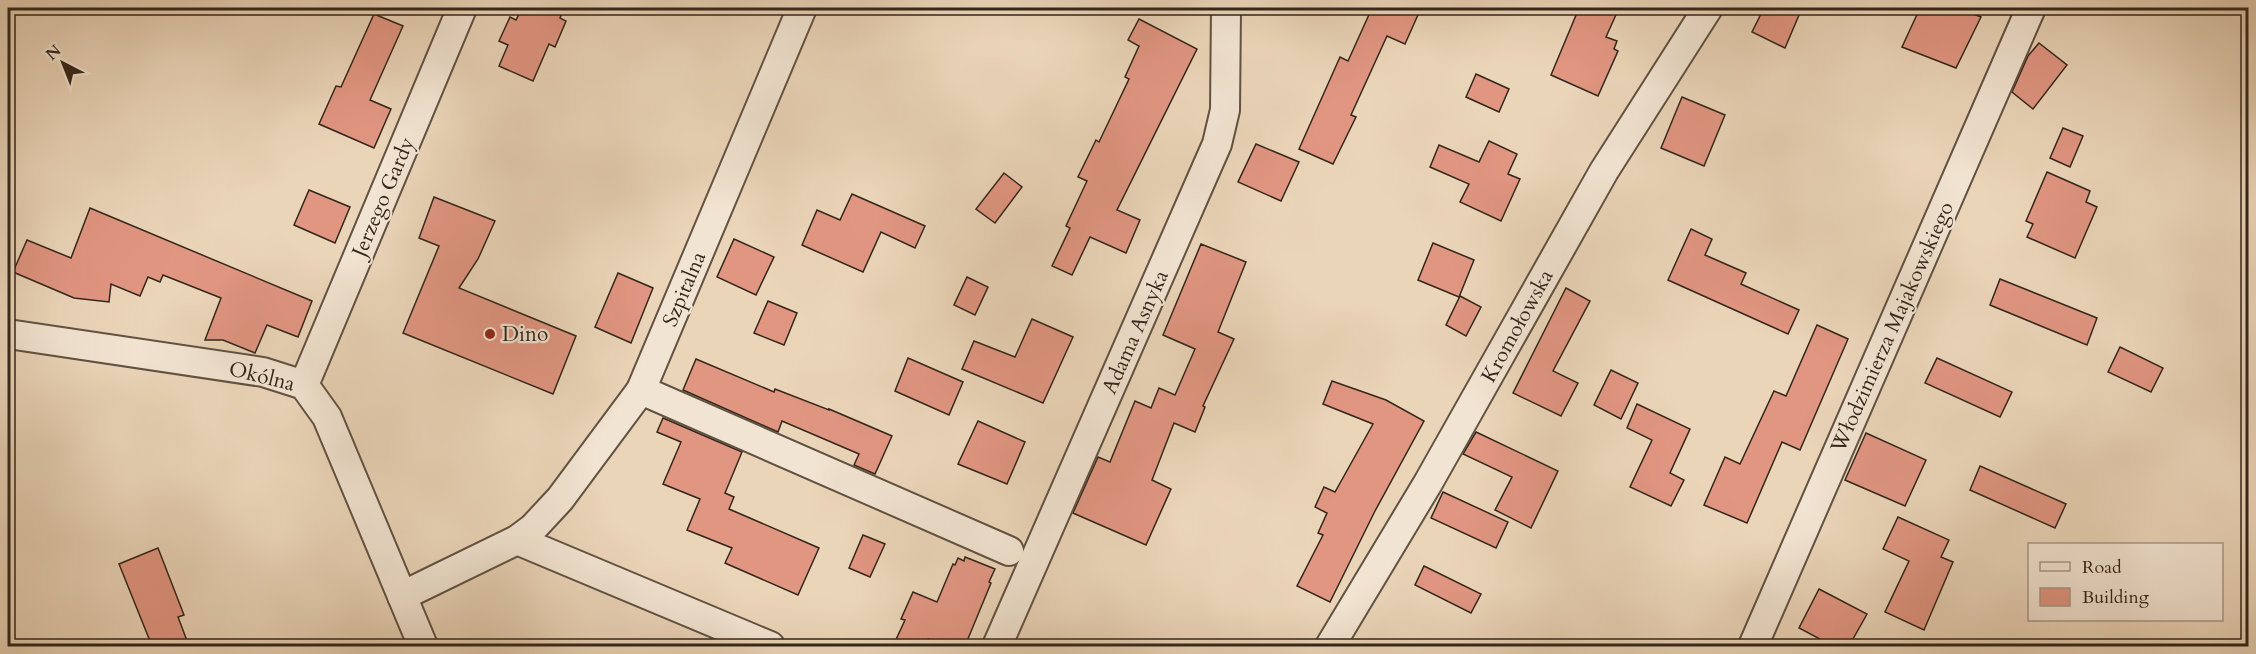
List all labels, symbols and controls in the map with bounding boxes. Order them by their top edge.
north arrow [33,33,93,93]
text: N [41,40,66,65]
street label: Jerzego Gardy [344,133,422,264]
street label: Włodzimierza Majakowskiego [1824,197,1961,458]
street label: Szpitalna [656,247,713,331]
street label: Kromołowska [1474,265,1560,388]
street label: Adama Asnyka [1095,266,1176,399]
place label: Dino [502,320,548,349]
marker: Dino [483,327,497,341]
street label: Okólna [226,354,298,399]
legend [2028,543,2223,621]
text: Road [2082,555,2122,580]
text: Building [2082,585,2150,610]

